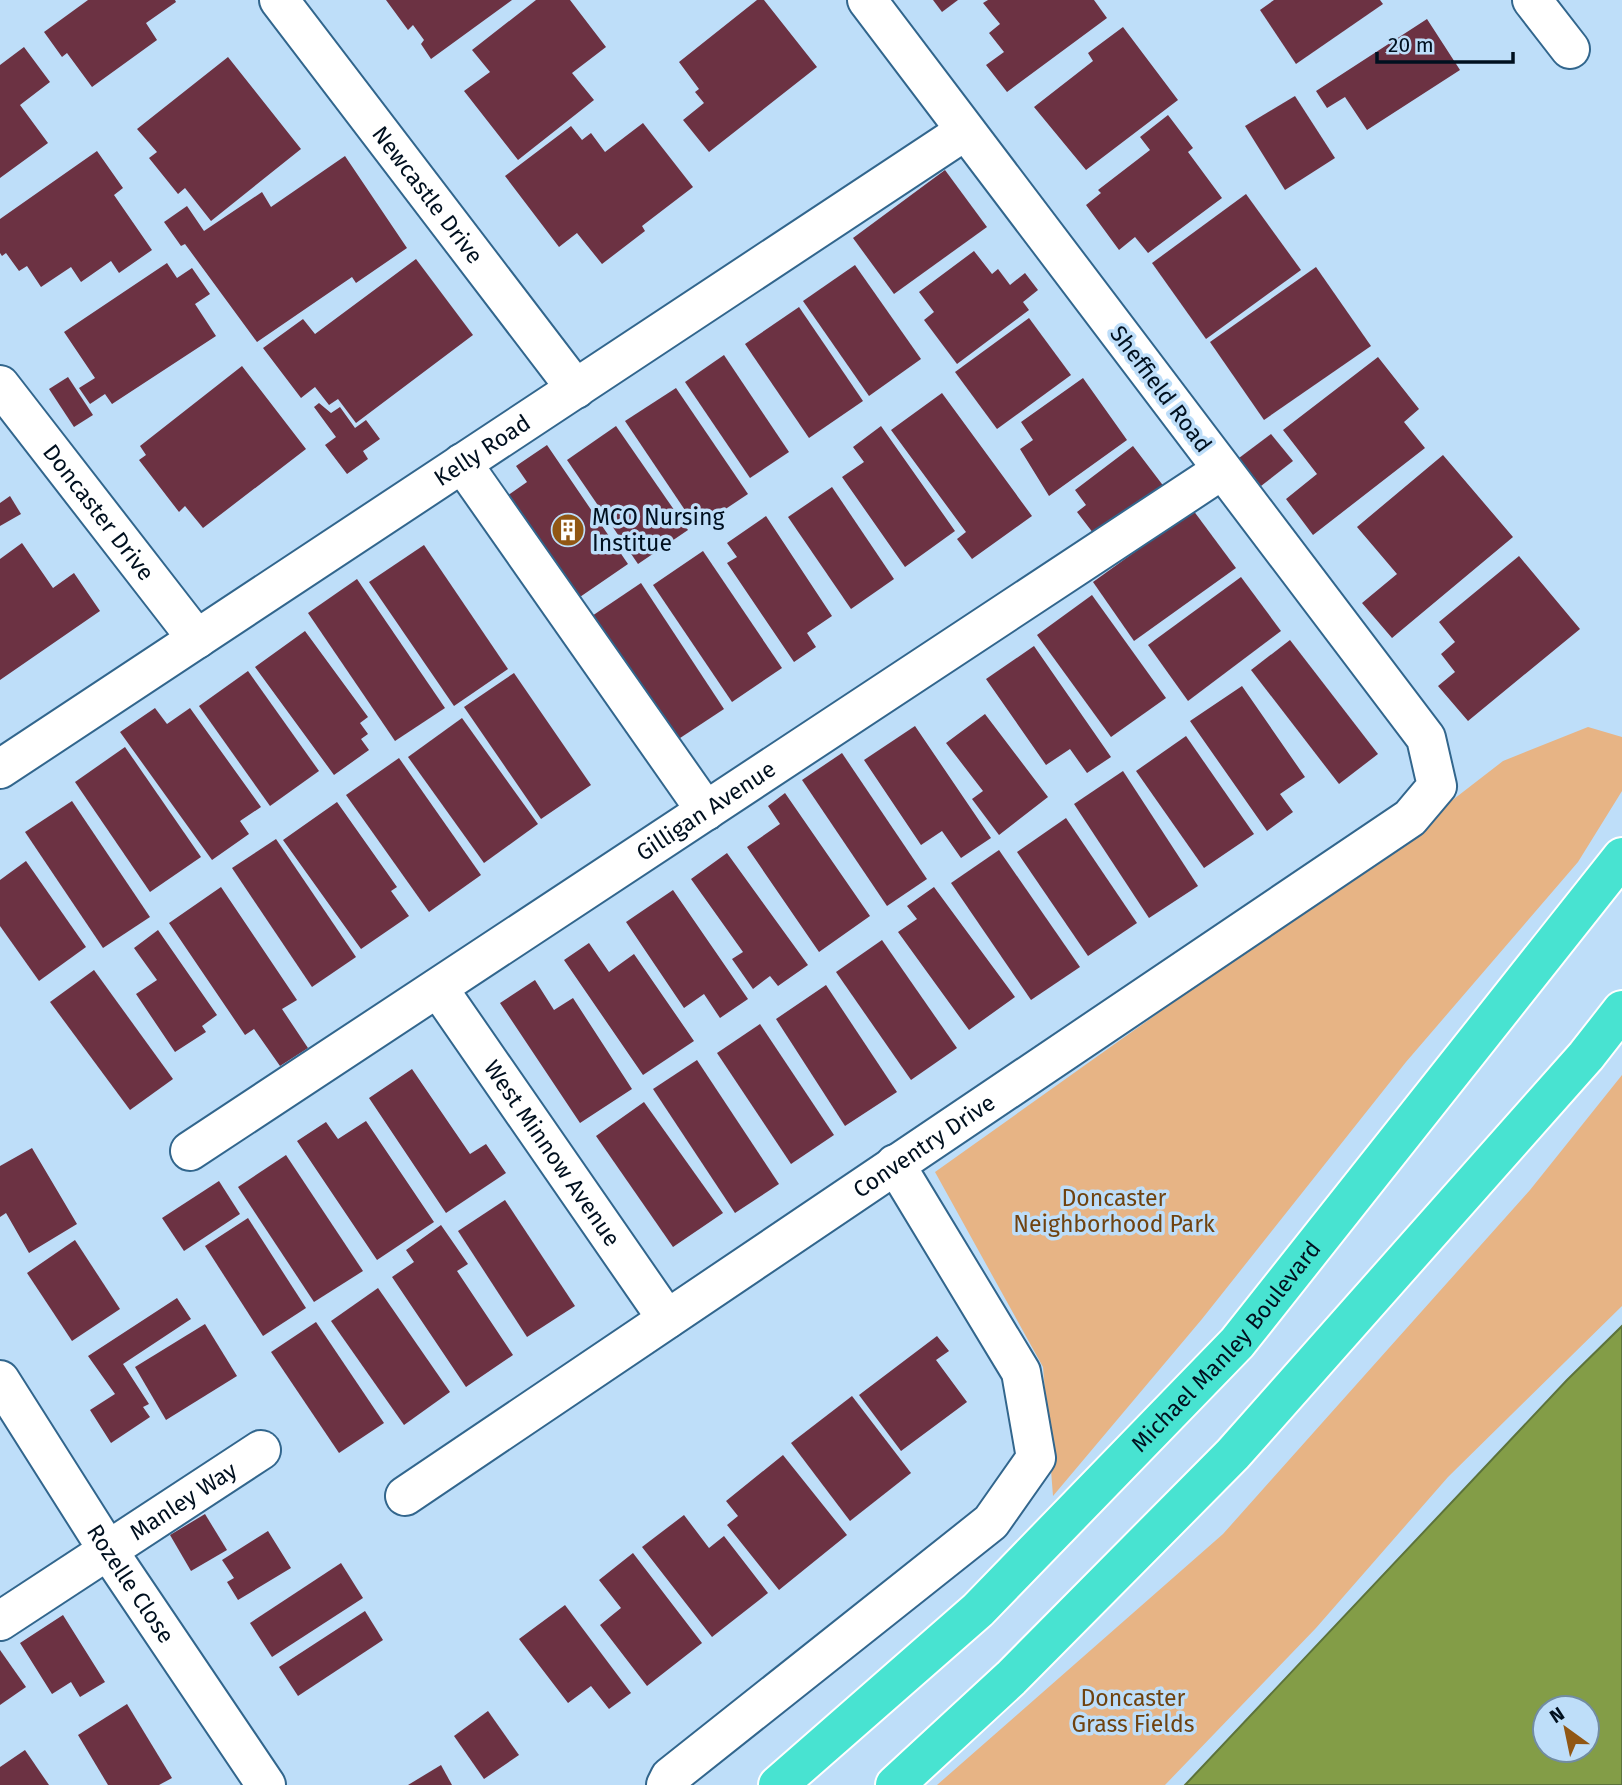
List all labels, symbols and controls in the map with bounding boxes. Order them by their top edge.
scale bar [1377,21,1514,65]
text: 20 m [1388,32,1434,58]
street label: Newcastle Drive [366,120,489,269]
street label: Sheffield Road [1104,320,1218,458]
street label: Kelly Road [429,408,536,492]
street label: Doncaster Drive [37,438,160,586]
place label: MCO Nursing Institue [592,503,724,557]
building icon: MCO Nursing Institue [549,511,587,549]
street label: Gilligan Avenue [631,755,781,867]
street label: West Minnow Avenue [478,1055,627,1252]
street label: Conventry Drive [848,1088,1000,1204]
park label: Doncaster Neighborhood Park [1013,1184,1215,1238]
street label: Michael Manley Boulevard [1125,1235,1327,1458]
street label: Manley Way [124,1455,243,1546]
street label: Rozelle Close [81,1519,180,1649]
park label: Doncaster Grass Fields [1072,1684,1194,1738]
north arrow [1531,1694,1601,1764]
text: N [1545,1702,1569,1728]

